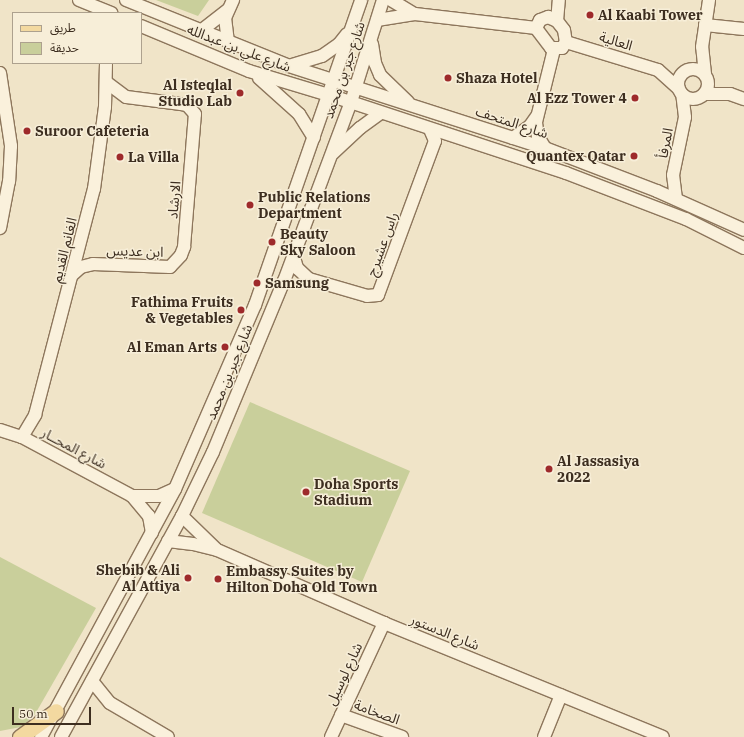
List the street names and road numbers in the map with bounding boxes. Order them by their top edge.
street label: شارع جبر بن محمد [320,19,368,121]
street label: شارع علي بن عبدالله [185,20,293,76]
street label: العالية [597,28,635,54]
street label: شارع المتحف [474,102,550,142]
street label: المرفأ [654,126,676,160]
street label: الارشاد [164,180,184,220]
street label: راس عشيرج [363,210,401,278]
street label: الغانم القديم [48,216,80,284]
street label: ابن عديس [106,242,164,260]
street label: شارع جبر بن محمد [202,322,256,422]
street label: شارع المحــار [39,424,109,472]
street label: شارع الدستور [408,611,482,653]
street label: شارع لوسيل [322,640,366,708]
street label: الصخامة [352,696,402,728]

